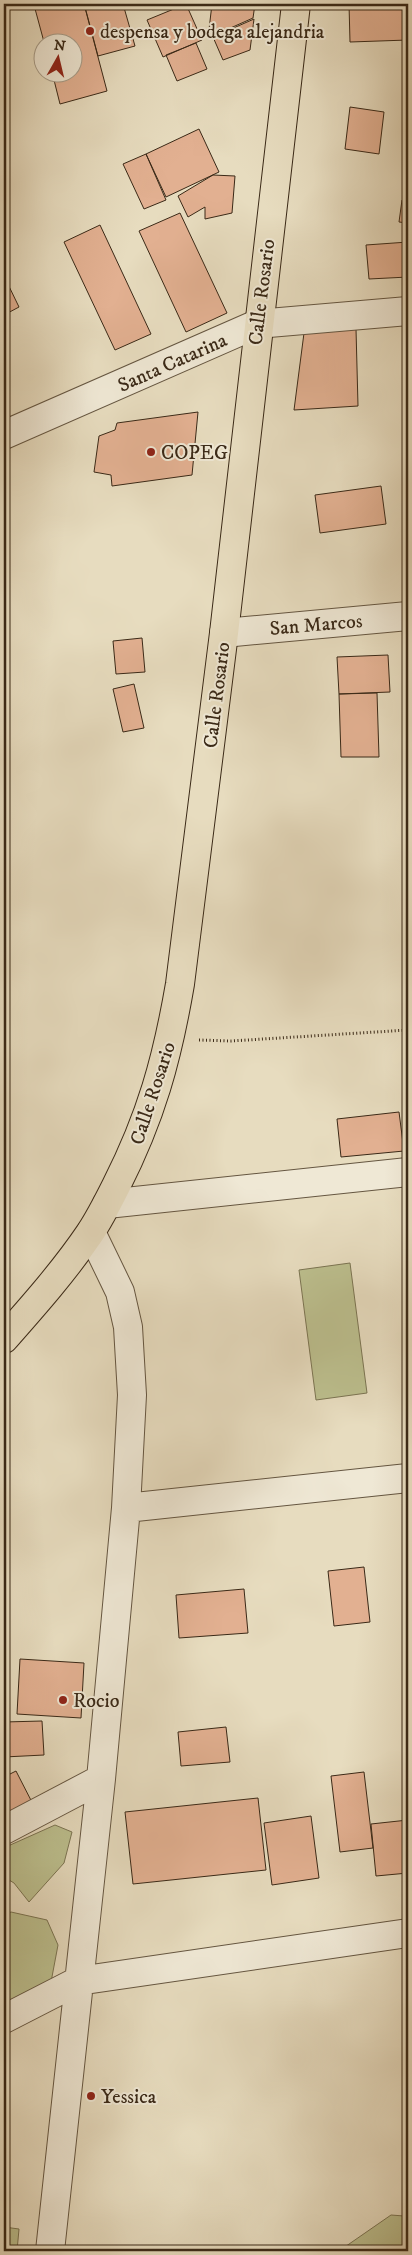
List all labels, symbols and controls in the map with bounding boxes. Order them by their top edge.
place label: despensa y bodega alejandria [100,20,325,45]
marker: despensa y bodega alejandria [84,25,96,37]
north arrow [32,32,82,82]
text: N [53,36,67,56]
street label: Calle Rosario [244,238,281,347]
street label: Santa Catarina [114,328,231,399]
place label: COPEG [161,441,228,466]
marker: COPEG [145,446,157,458]
street label: San Marcos [269,609,364,642]
street label: Calle Rosario [199,641,236,750]
street label: Calle Rosario [125,1039,182,1148]
place label: Rocio [73,1689,119,1714]
marker: Rocio [57,1694,69,1706]
place label: Yessica [101,2085,157,2110]
marker: Yessica [85,2090,97,2102]

